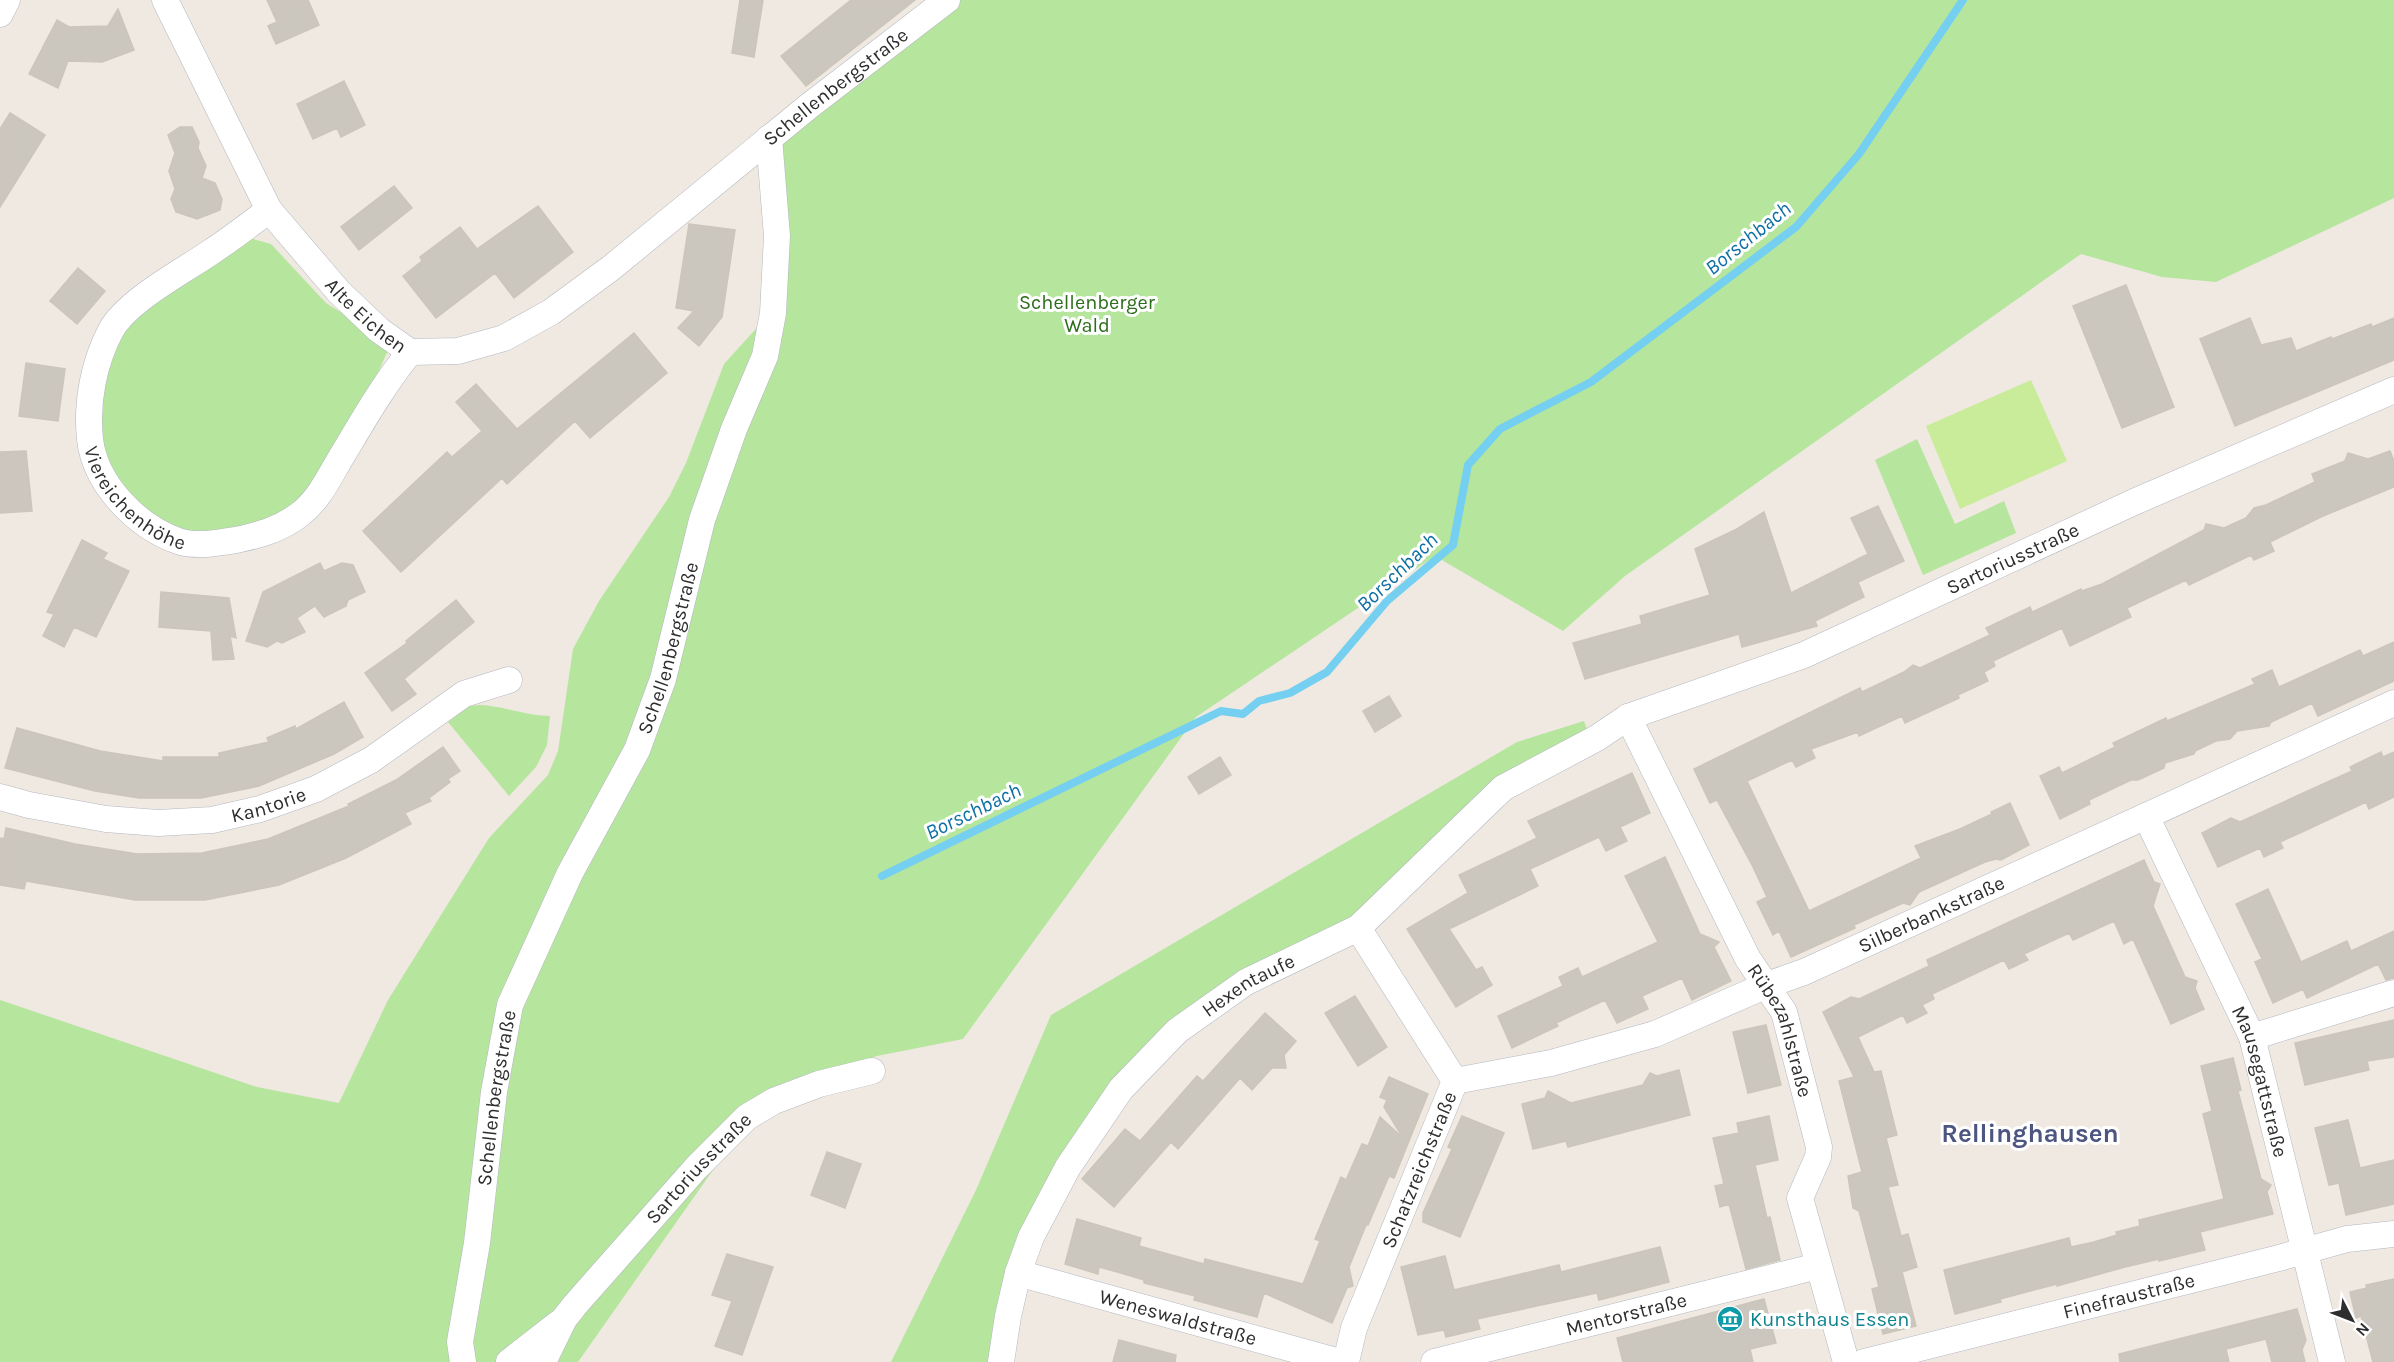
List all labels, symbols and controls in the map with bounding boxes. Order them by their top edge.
street label: Schellenbergstraße [758,23,913,150]
water label: Borschbach [1700,196,1796,280]
street label: Alte Eichen [321,273,411,358]
park label: Schellenberger Wald [1019,291,1156,337]
street label: Viereichenhöhe [80,443,188,554]
street label: Sartoriusstraße [1943,518,2083,599]
water label: Borschbach [1352,528,1442,616]
street label: Schellenbergstraße [632,560,703,737]
water label: Borschbach [921,778,1025,844]
street label: Kantorie [229,782,309,827]
street label: Silberbankstraße [1855,871,2008,957]
street label: Hexentaufe [1197,949,1298,1021]
street label: Rübezahlstraße [1743,959,1817,1100]
street label: Mausegattstraße [2227,1002,2293,1160]
street label: Schellenbergstraße [472,1008,520,1187]
street label: Schatzreichstraße [1376,1088,1461,1251]
street label: Sartoriusstraße [641,1108,756,1228]
district label: Rellinghausen [1941,1118,2119,1149]
street label: Finefraustraße [2061,1268,2197,1323]
street label: Weneswaldstraße [1097,1285,1259,1350]
street label: Mentorstraße [1563,1288,1689,1340]
north arrow [2322,1290,2382,1350]
museum icon: Kunsthaus Essen [1715,1304,1745,1334]
place label: Kunsthaus Essen [1750,1308,1909,1331]
text: N [2352,1319,2374,1340]

